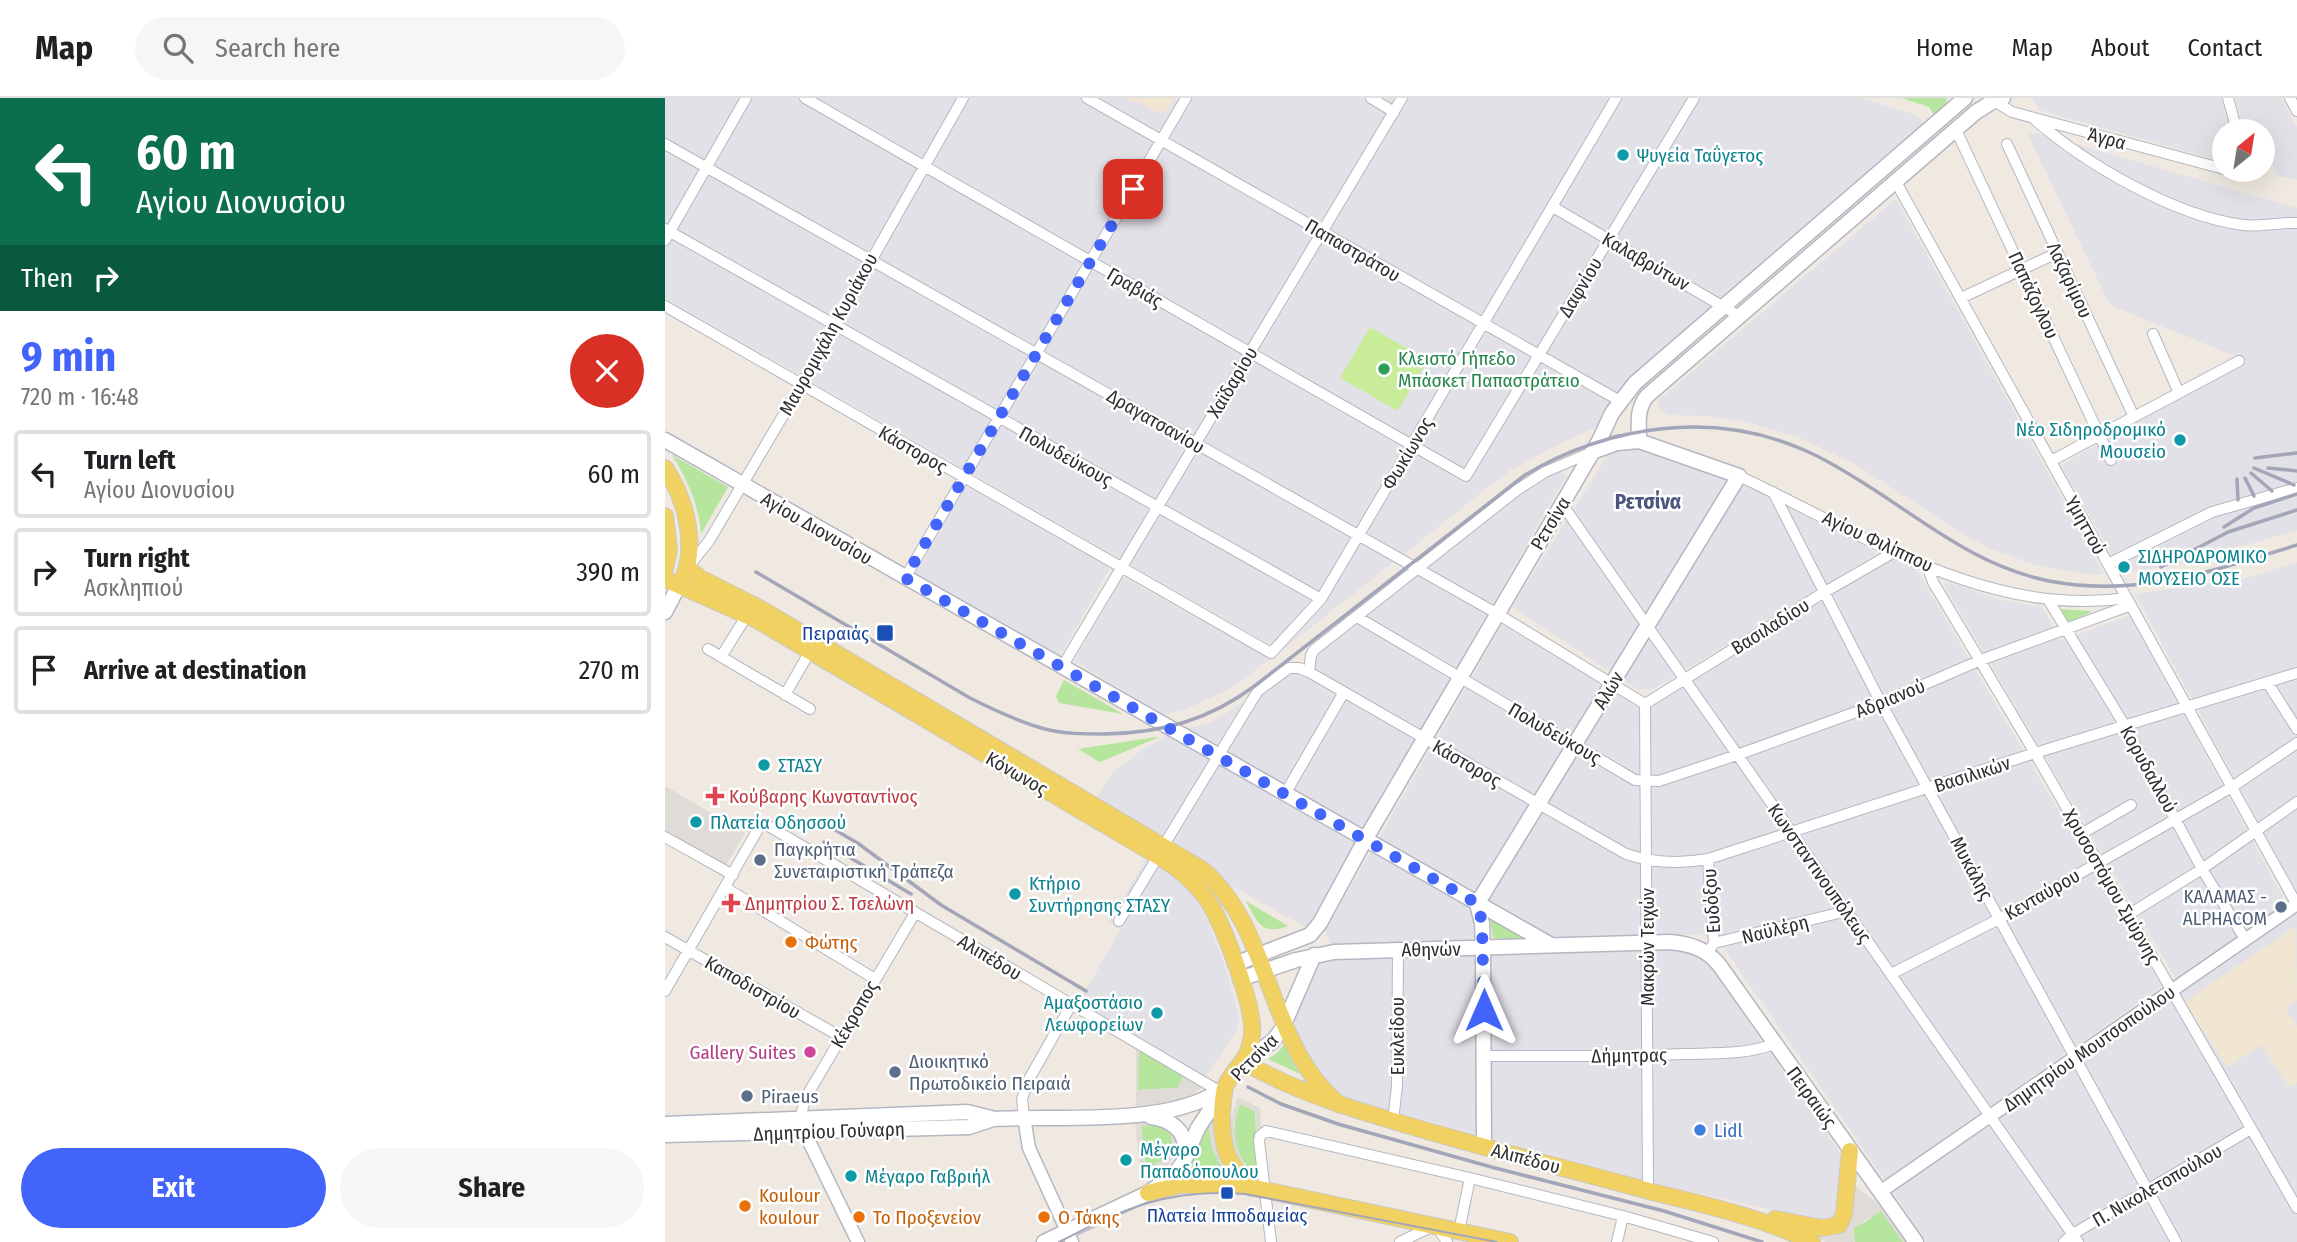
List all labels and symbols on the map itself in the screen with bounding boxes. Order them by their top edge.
north arrow [2212,119,2275,182]
street label: Άγρα [2085,122,2129,155]
place label: Ψυγεία Ταΰγετος [1637,144,1763,167]
marker: Ψυγεία Ταΰγετος [1615,147,1631,163]
pin [1103,159,1163,219]
street label: Παπαστράτου [1301,214,1404,287]
street label: Καλαβρύτων [1598,227,1694,296]
street label: Λαζαρίμου [2042,239,2097,322]
street label: Παπάζογλου [2003,248,2064,343]
street label: Μαυρομιχάλη Κυριάκου [774,249,883,419]
street label: Δαφνίου [1554,253,1607,321]
street label: Γραβιάς [1103,262,1167,312]
street label: Χαϊδαρίου [1202,343,1263,422]
place label: Κλειστό Γήπεδο Μπάσκετ Παπαστράτειο [1398,347,1580,392]
marker: Κλειστό Γήπεδο Μπάσκετ Παπαστράτειο [1376,361,1392,377]
street label: Δραγατσανίου [1103,384,1209,459]
street label: Φωκίωνος [1377,413,1438,494]
place label: Νέο Σιδηροδρομικό Μουσείο [2016,418,2166,463]
street label: Κάστορος [874,421,951,478]
street label: Πολυδεύκους [1015,421,1117,492]
marker: Νέο Σιδηροδρομικό Μουσείο [2172,432,2188,448]
street label: Αγίου Διονυσίου [757,487,877,570]
district label: Ρετσίνα [1615,489,1682,515]
street label: Υμηττού [2060,492,2111,559]
street label: Ρετσίνα [1526,493,1575,554]
street label: Αγίου Φιλίππου [1819,506,1937,577]
place label: ΣΙΔΗΡΟΔΡΟΜΙΚΟ ΜΟΥΣΕΙΟ ΟΣΕ [2138,545,2267,590]
marker: ΣΙΔΗΡΟΔΡΟΜΙΚΟ ΜΟΥΣΕΙΟ ΟΣΕ [2116,559,2132,575]
street label: Βασιλαδίου [1727,593,1814,659]
place label: Πειραιάς [802,622,869,645]
marker: Πειραιάς [875,623,895,643]
street label: Αλών [1588,667,1629,713]
street label: Αδριανού [1852,674,1928,723]
street label: Πολυδεύκους [1504,698,1605,769]
street label: Κορυδαλλού [2115,722,2182,817]
street label: Κάστορος [1428,735,1505,792]
street label: Κόνωνος [982,747,1052,800]
street label: Βασιλικών [1931,751,2014,798]
place label: ΣΤΑΣΥ [778,754,823,777]
marker: ΣΤΑΣΥ [756,757,772,773]
place label: Κούβαρης Κωνσταντίνος [729,785,918,808]
marker: Κούβαρης Κωνσταντίνος [707,788,723,804]
street label: Κωνσταντινουπόλεως [1763,799,1876,947]
street label: Χρυσοστόμου Σμύρνης [2058,805,2165,968]
place label: Πλατεία Οδησσού [710,811,846,834]
marker: Πλατεία Οδησσού [688,814,704,830]
street label: Μυκάλης [1945,832,1998,904]
place label: Παγκρήτια Συνεταιριστική Τράπεζα [774,838,954,883]
marker: Παγκρήτια Συνεταιριστική Τράπεζα [752,852,768,868]
street label: Κενταύρου [2000,864,2084,925]
street label: Ευδόξου [1698,868,1725,934]
place label: Κτήριο Συντήρησης ΣΤΑΣΥ [1029,872,1171,917]
place label: ΚΑΛΑΜΑΣ - ALPHACOM [2183,885,2267,930]
marker: Κτήριο Συντήρησης ΣΤΑΣΥ [1007,886,1023,902]
street label: Μακρών Τειχών [1636,887,1659,1006]
place label: Δημητρίου Σ. Τσελώνη [745,892,914,915]
marker: Δημητρίου Σ. Τσελώνη [723,895,739,911]
marker: ΚΑΛΑΜΑΣ - ALPHACOM [2273,899,2289,915]
street label: Ναϋλέρη [1739,910,1811,949]
street label: Αλιπέδου [954,929,1026,985]
place label: Φώτης [805,931,858,954]
marker: Φώτης [783,934,799,950]
street label: Αθηνών [1401,937,1462,962]
street label: Καποδιστρίου [701,951,805,1024]
position arrow [1447,973,1521,1047]
street label: Κέκροπος [826,976,883,1052]
street label: Δημητρίου Μουτσοπούλου [1999,980,2180,1116]
place label: Αμαξοστάσιο Λεωφορείων [1044,991,1144,1036]
street label: Ευκλείδου [1386,997,1409,1075]
marker: Αμαξοστάσιο Λεωφορείων [1149,1005,1165,1021]
street label: Ρετσίνα [1226,1029,1283,1086]
place label: Gallery Suites [690,1041,796,1064]
street label: Δήμητρας [1591,1043,1667,1068]
marker: Gallery Suites [802,1044,818,1060]
place label: Διοικητικό Πρωτοδικείο Πειραιά [909,1050,1071,1095]
street label: Πειραιώς [1782,1062,1842,1133]
marker: Διοικητικό Πρωτοδικείο Πειραιά [887,1064,903,1080]
place label: Piraeus [761,1085,819,1108]
marker: Piraeus [739,1088,755,1104]
street label: Δημητρίου Γούναρη [753,1117,905,1146]
place label: Lidl [1714,1119,1742,1142]
marker: Lidl [1692,1122,1708,1138]
place label: Μέγαρο Παπαδόπουλου [1140,1138,1259,1183]
street label: Αλιπέδου [1489,1138,1563,1179]
street label: Π. Νικολετοπούλου [2088,1139,2226,1232]
marker: Μέγαρο Παπαδόπουλου [1118,1152,1134,1168]
place label: Μέγαρο Γαβριήλ [865,1165,991,1188]
marker: Μέγαρο Γαβριήλ [843,1168,859,1184]
place label: Koulour koulour [759,1184,821,1229]
marker: Πλατεία Ιπποδαμείας [1219,1185,1235,1201]
marker: Koulour koulour [737,1198,753,1214]
place label: Πλατεία Ιπποδαμείας [1147,1204,1307,1227]
place label: Το Προξενείον [873,1206,982,1229]
place label: Ο Τάκης [1058,1206,1119,1229]
marker: Το Προξενείον [851,1209,867,1225]
marker: Ο Τάκης [1036,1209,1052,1225]

